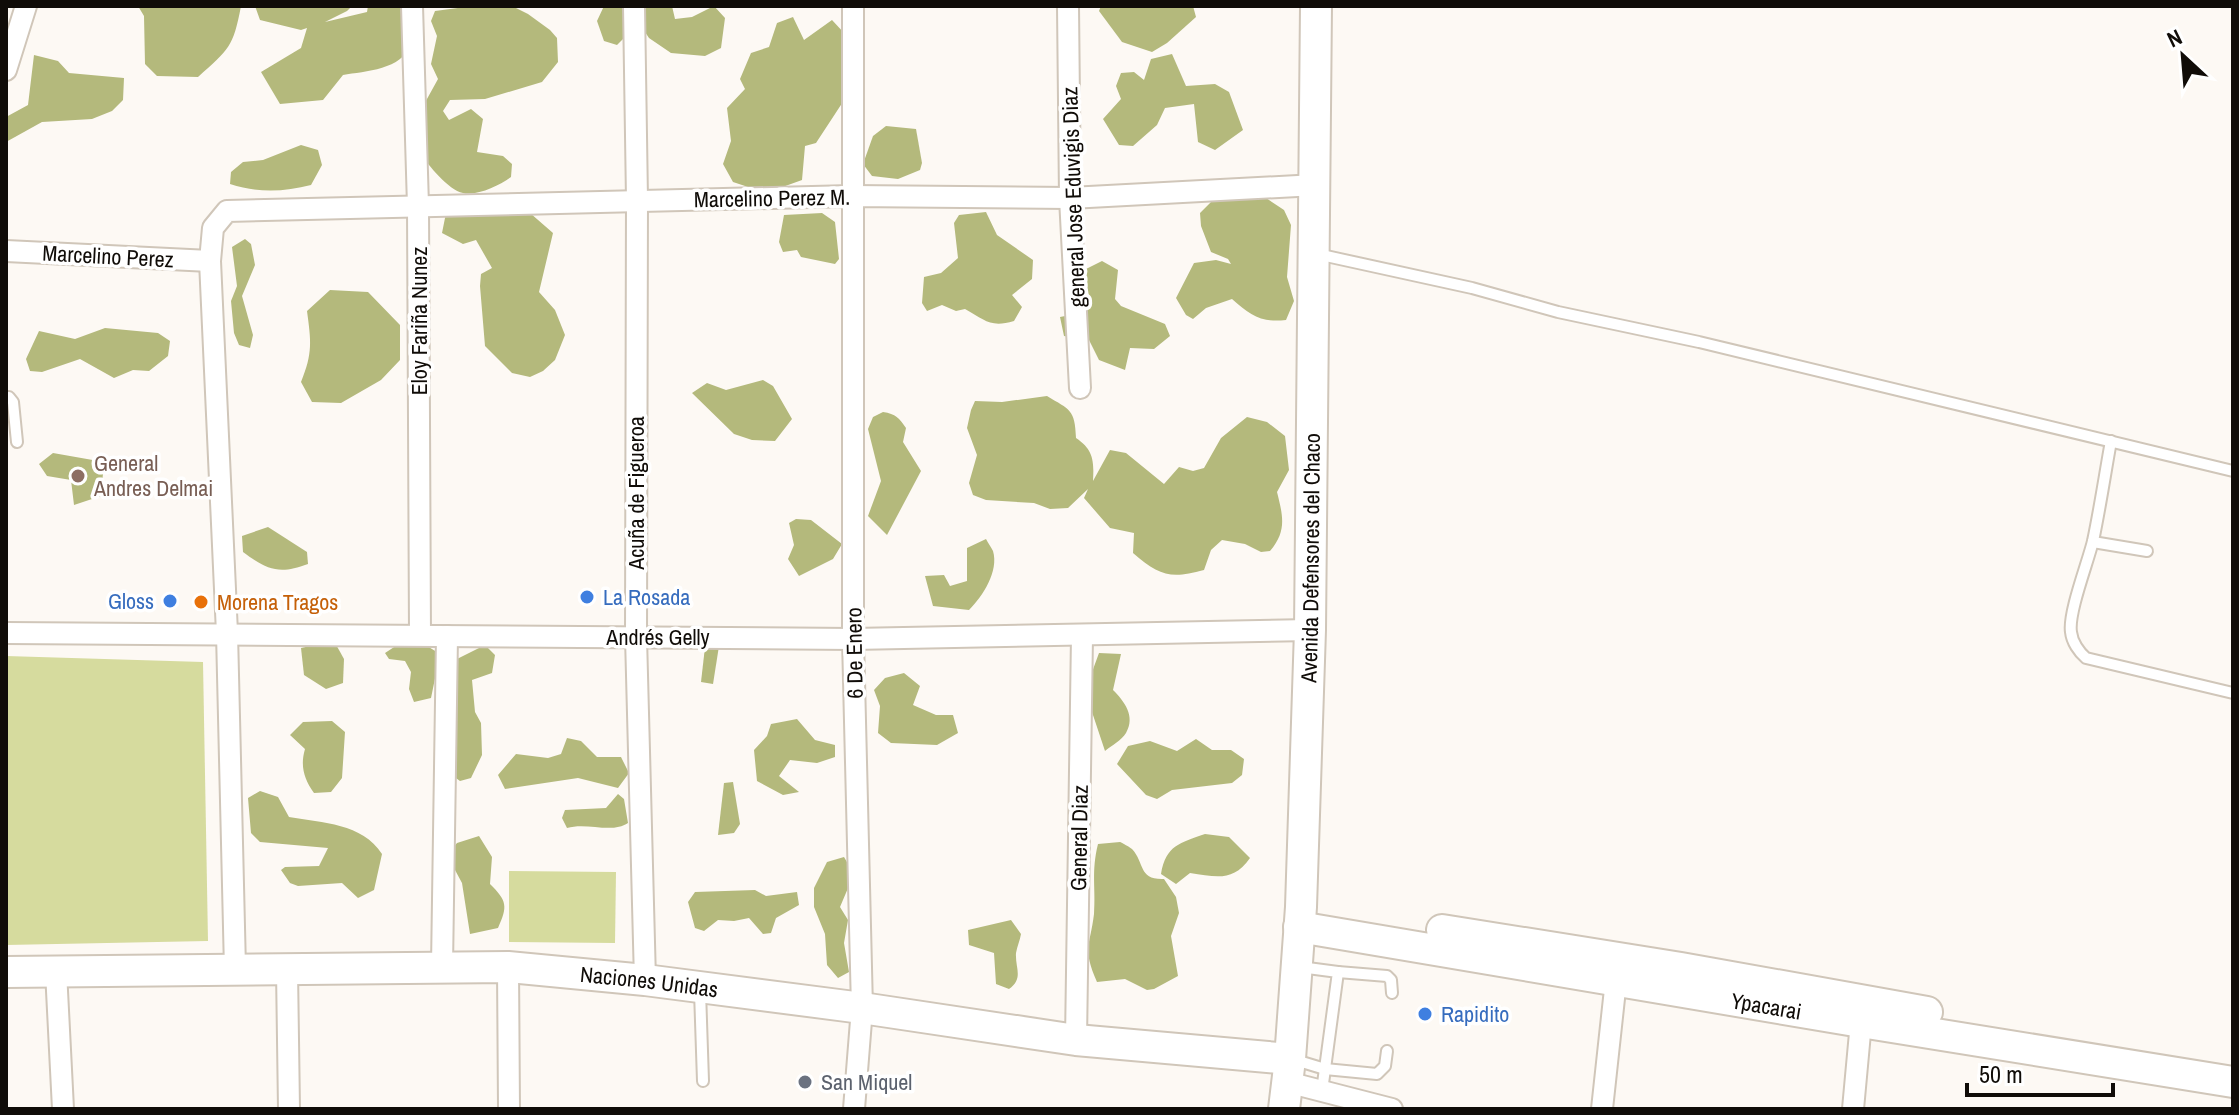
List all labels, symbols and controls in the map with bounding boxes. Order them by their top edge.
north arrow [2143,16,2223,96]
text: N [2162,22,2187,54]
street label: general Jose Eduvigis Diaz [1054,86,1092,308]
street label: Marcelino Perez M. [694,182,850,214]
street label: Marcelino Perez [42,238,174,274]
street label: Eloy Fariña Nunez [404,247,434,395]
street label: Acuña de Figueroa [621,416,651,571]
street label: Avenida Defensores del Chaco [1293,433,1327,684]
place label: General Andres Delmai [93,448,213,503]
marker: General Andres Delmai [69,467,87,485]
place label: La Rosada [603,582,690,612]
place label: Gloss [108,586,154,616]
place label: Morena Tragos [217,587,338,617]
marker: La Rosada [578,588,596,606]
marker: Gloss [161,592,179,610]
marker: Morena Tragos [192,593,210,611]
street label: 6 De Enero [838,607,870,699]
street label: Andrés Gelly [605,622,710,652]
street label: General Diaz [1063,785,1095,891]
street label: Naciones Unidas [579,959,720,1004]
street label: Ypacarai [1729,985,1804,1027]
place label: Rapidito [1441,999,1509,1029]
marker: Rapidito [1416,1005,1434,1023]
scale bar [1967,1047,2113,1097]
text: 50 m [1979,1058,2023,1090]
place label: San Miquel [821,1067,912,1097]
marker: San Miquel [796,1073,814,1091]

